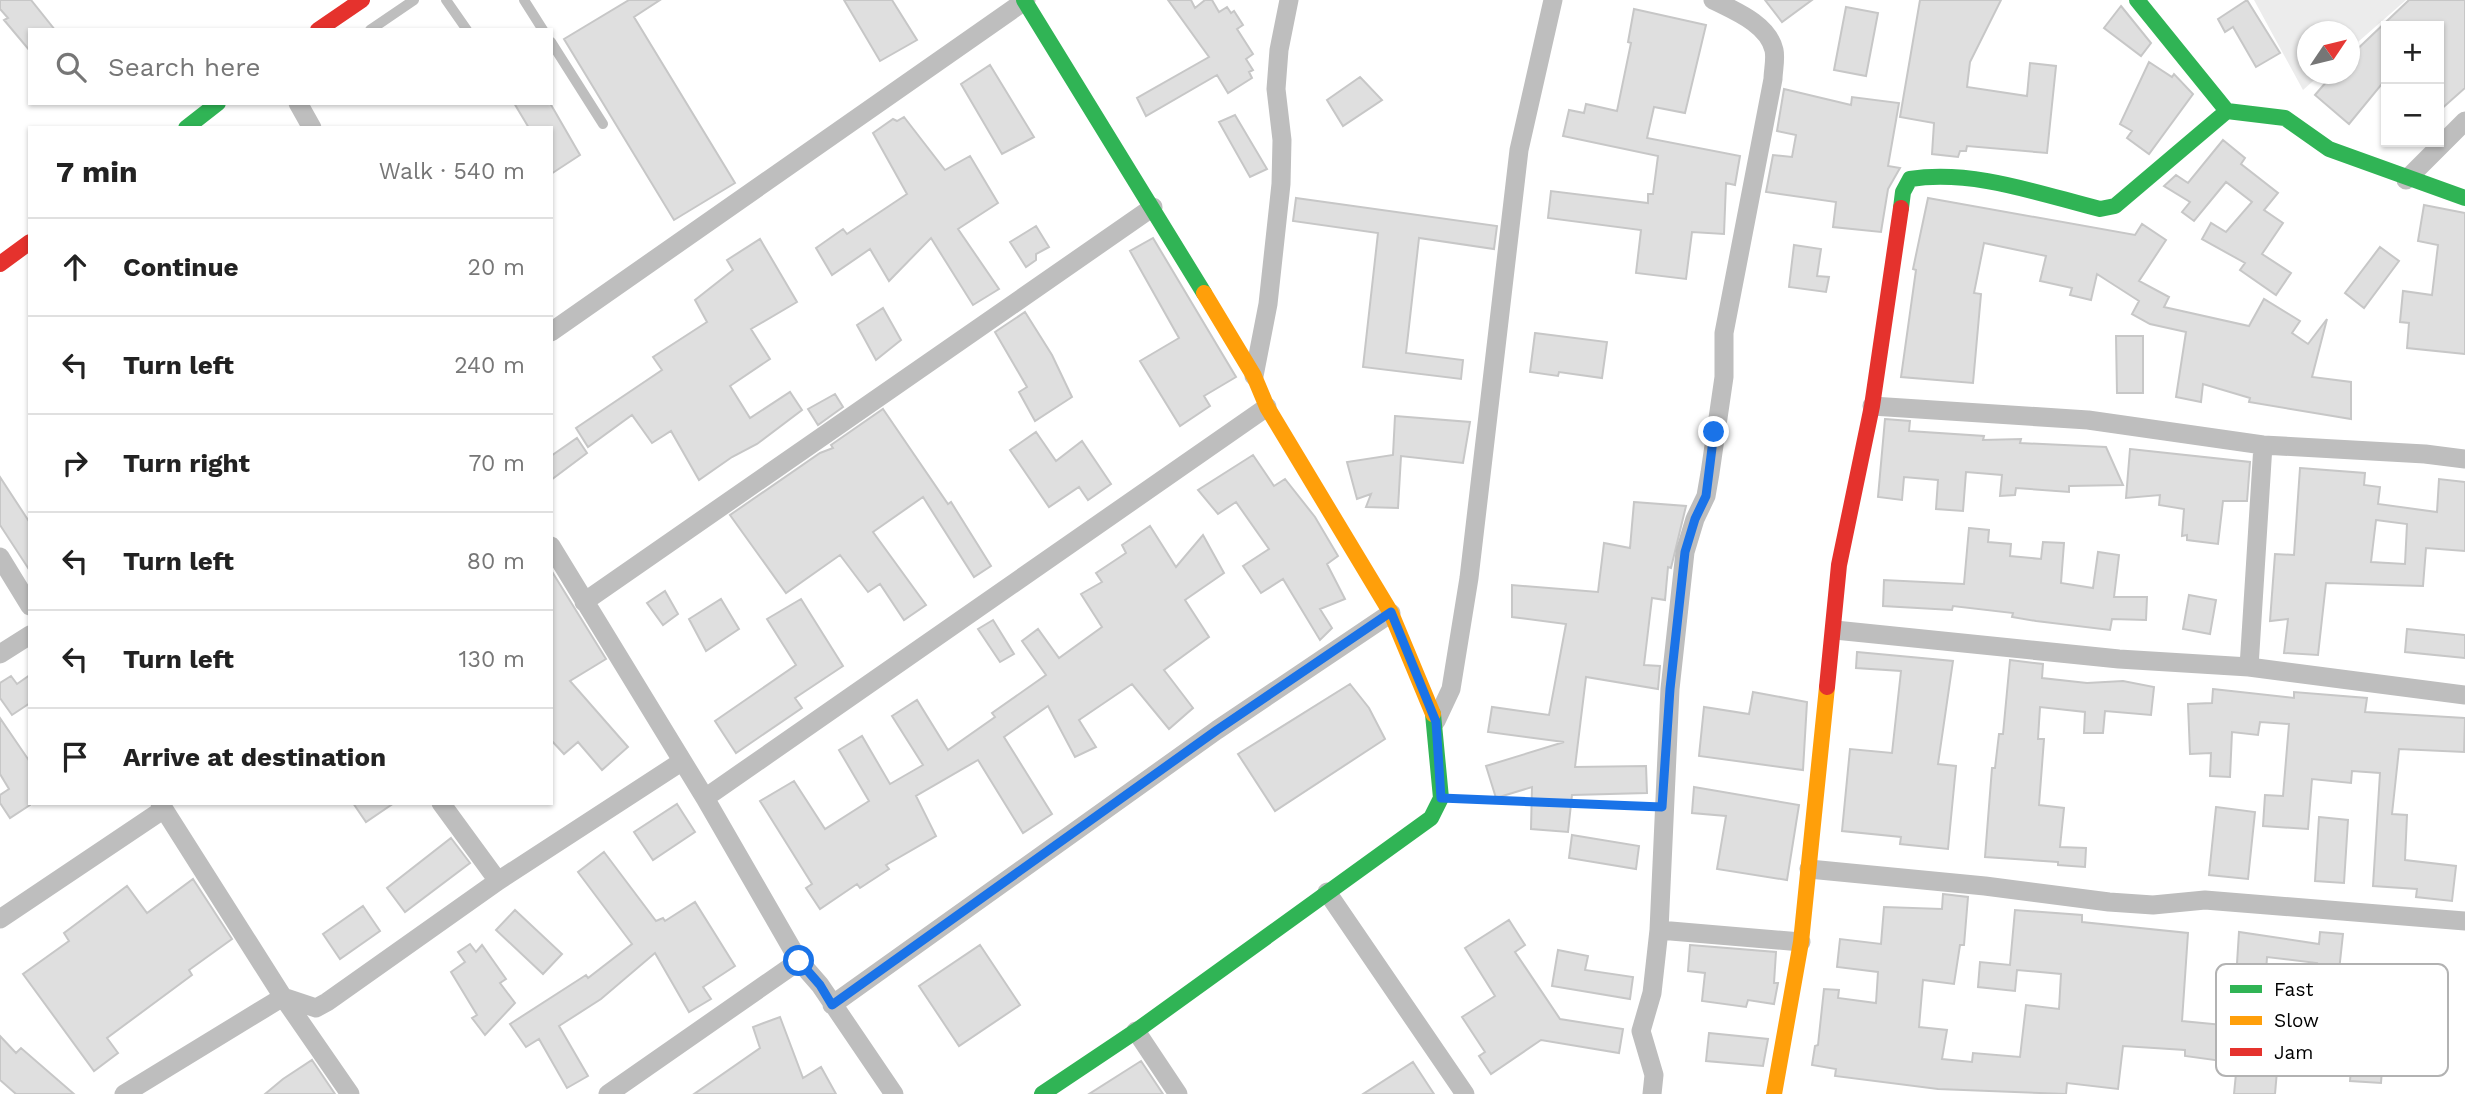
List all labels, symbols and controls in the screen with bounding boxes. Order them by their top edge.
north arrow [2297,21,2360,84]
map controls [2381,21,2444,147]
button: + [2381,21,2444,84]
search box [28,28,553,105]
icon: search [52,48,90,86]
text: Search here [108,52,260,82]
button: − [2381,84,2444,147]
text: 7 min [56,154,138,189]
text: Walk · 540 m [379,158,525,185]
icon: ahead [56,248,94,286]
text: Continue [123,252,239,282]
text: 20 m [468,254,525,281]
icon: left [56,346,94,384]
text: Turn left [123,350,234,380]
text: 240 m [454,352,525,379]
route end [1698,416,1729,447]
icon: right [56,444,94,482]
text: Turn right [123,448,250,478]
text: 70 m [468,450,525,477]
icon: left [56,542,94,580]
text: Turn left [123,546,234,576]
text: 80 m [467,548,525,575]
icon: left [56,640,94,678]
text: Turn left [123,644,234,674]
text: 130 m [459,646,525,673]
icon: arrive [56,738,94,776]
text: Arrive at destination [123,742,386,772]
route start [783,945,814,976]
legend [2216,964,2448,1076]
text: Fast [2274,978,2313,1001]
text: Slow [2274,1009,2319,1032]
text: Jam [2274,1041,2313,1064]

